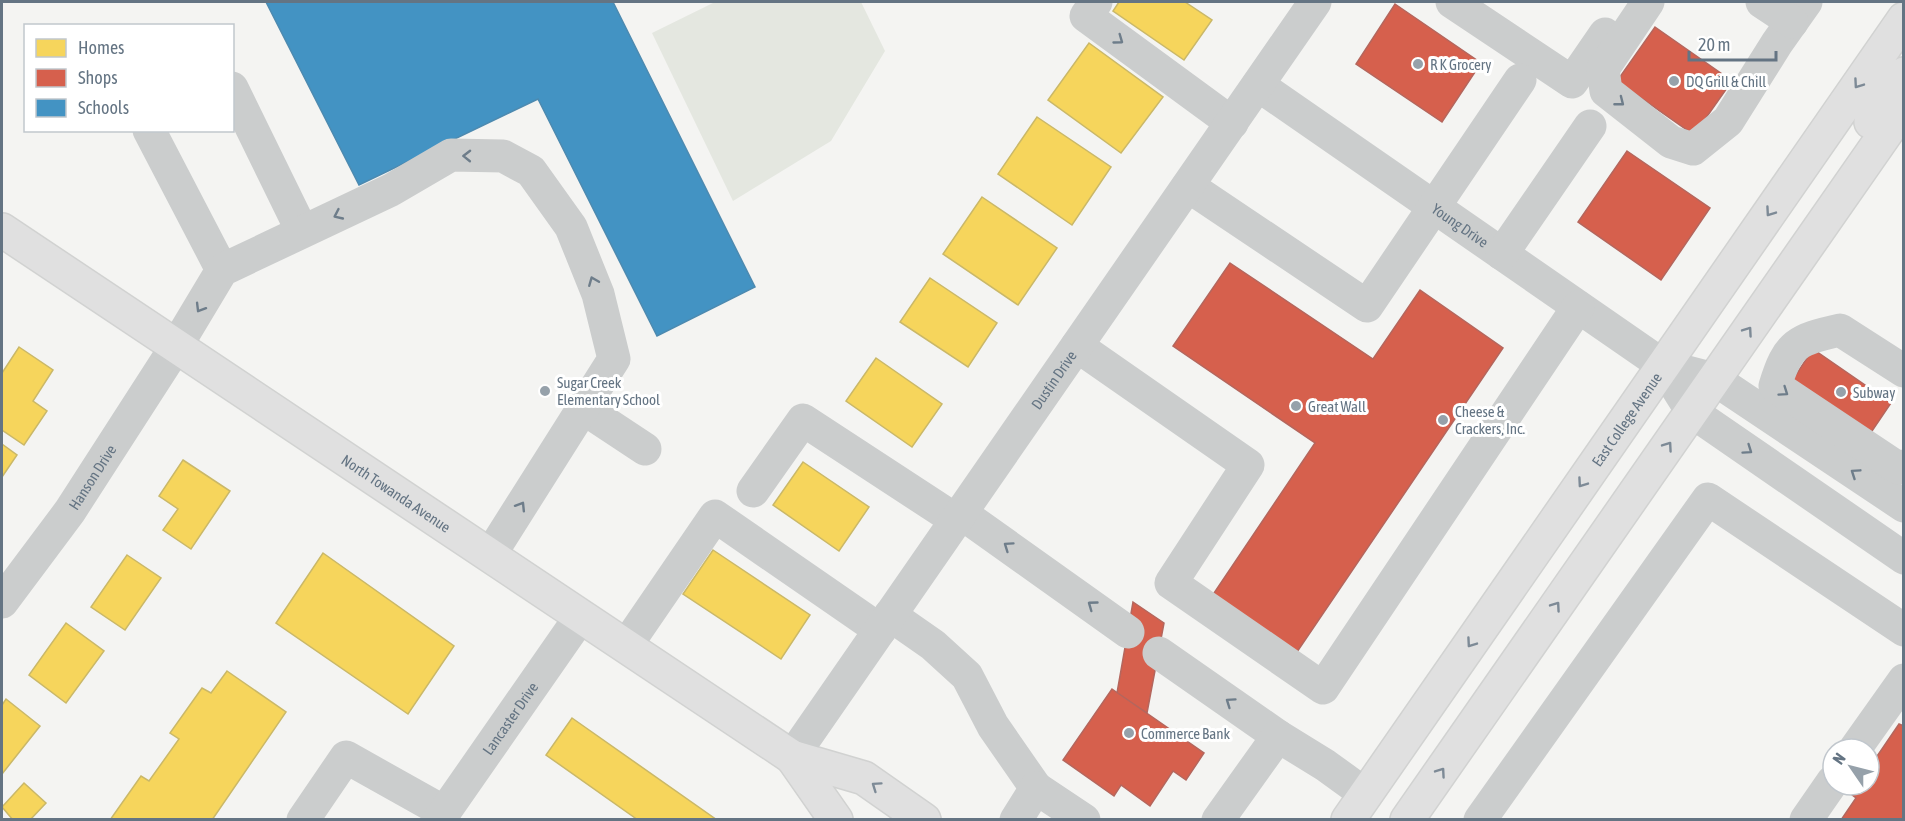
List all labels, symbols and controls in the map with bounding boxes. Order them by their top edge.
legend [24,24,234,132]
scale bar [1689,24,1776,62]
one-way arrow [1112,33,1123,44]
text: 20 m [1698,34,1730,55]
text: Homes [78,37,124,58]
place label: R K Grocery [1430,56,1491,73]
marker: R K Grocery [1411,57,1425,71]
text: Shops [78,67,118,88]
place label: DQ Grill & Chill [1686,73,1766,90]
marker: DQ Grill & Chill [1667,74,1681,88]
one-way arrow [1854,78,1865,89]
one-way arrow [1613,95,1624,106]
text: Schools [78,97,129,118]
one-way arrow [462,150,471,162]
street label: Young Drive [1429,200,1492,251]
one-way arrow [1766,205,1777,216]
one-way arrow [333,207,344,219]
one-way arrow [588,277,600,288]
one-way arrow [195,302,207,312]
one-way arrow [1741,326,1752,337]
street label: Dustin Drive [1027,347,1080,412]
street label: East College Avenue [1588,369,1665,469]
place label: Sugar Creek Elementary School [557,374,660,408]
marker: Sugar Creek Elementary School [538,384,552,398]
place label: Subway [1853,384,1895,401]
one-way arrow [1777,385,1788,396]
marker: Subway [1834,385,1848,399]
place label: Great Wall [1308,398,1366,415]
marker: Great Wall [1289,399,1303,413]
place label: Cheese & Crackers, Inc. [1455,403,1526,437]
marker: Cheese & Crackers, Inc. [1436,413,1450,427]
street label: Hanson Drive [65,441,119,513]
one-way arrow [1661,442,1672,453]
one-way arrow [1741,443,1752,454]
street label: North Towanda Avenue [339,451,454,536]
one-way arrow [1851,469,1862,480]
one-way arrow [1578,476,1589,487]
one-way arrow [514,501,525,512]
one-way arrow [1003,542,1014,553]
one-way arrow [1087,602,1098,613]
one-way arrow [1549,602,1560,613]
one-way arrow [1467,636,1478,647]
street label: Lancaster Drive [479,679,541,758]
one-way arrow [1225,698,1236,709]
place label: Commerce Bank [1141,725,1230,742]
marker: Commerce Bank [1122,726,1136,740]
north arrow [1821,737,1881,797]
text: N [1829,749,1849,767]
one-way arrow [1434,767,1445,778]
one-way arrow [872,782,883,793]

